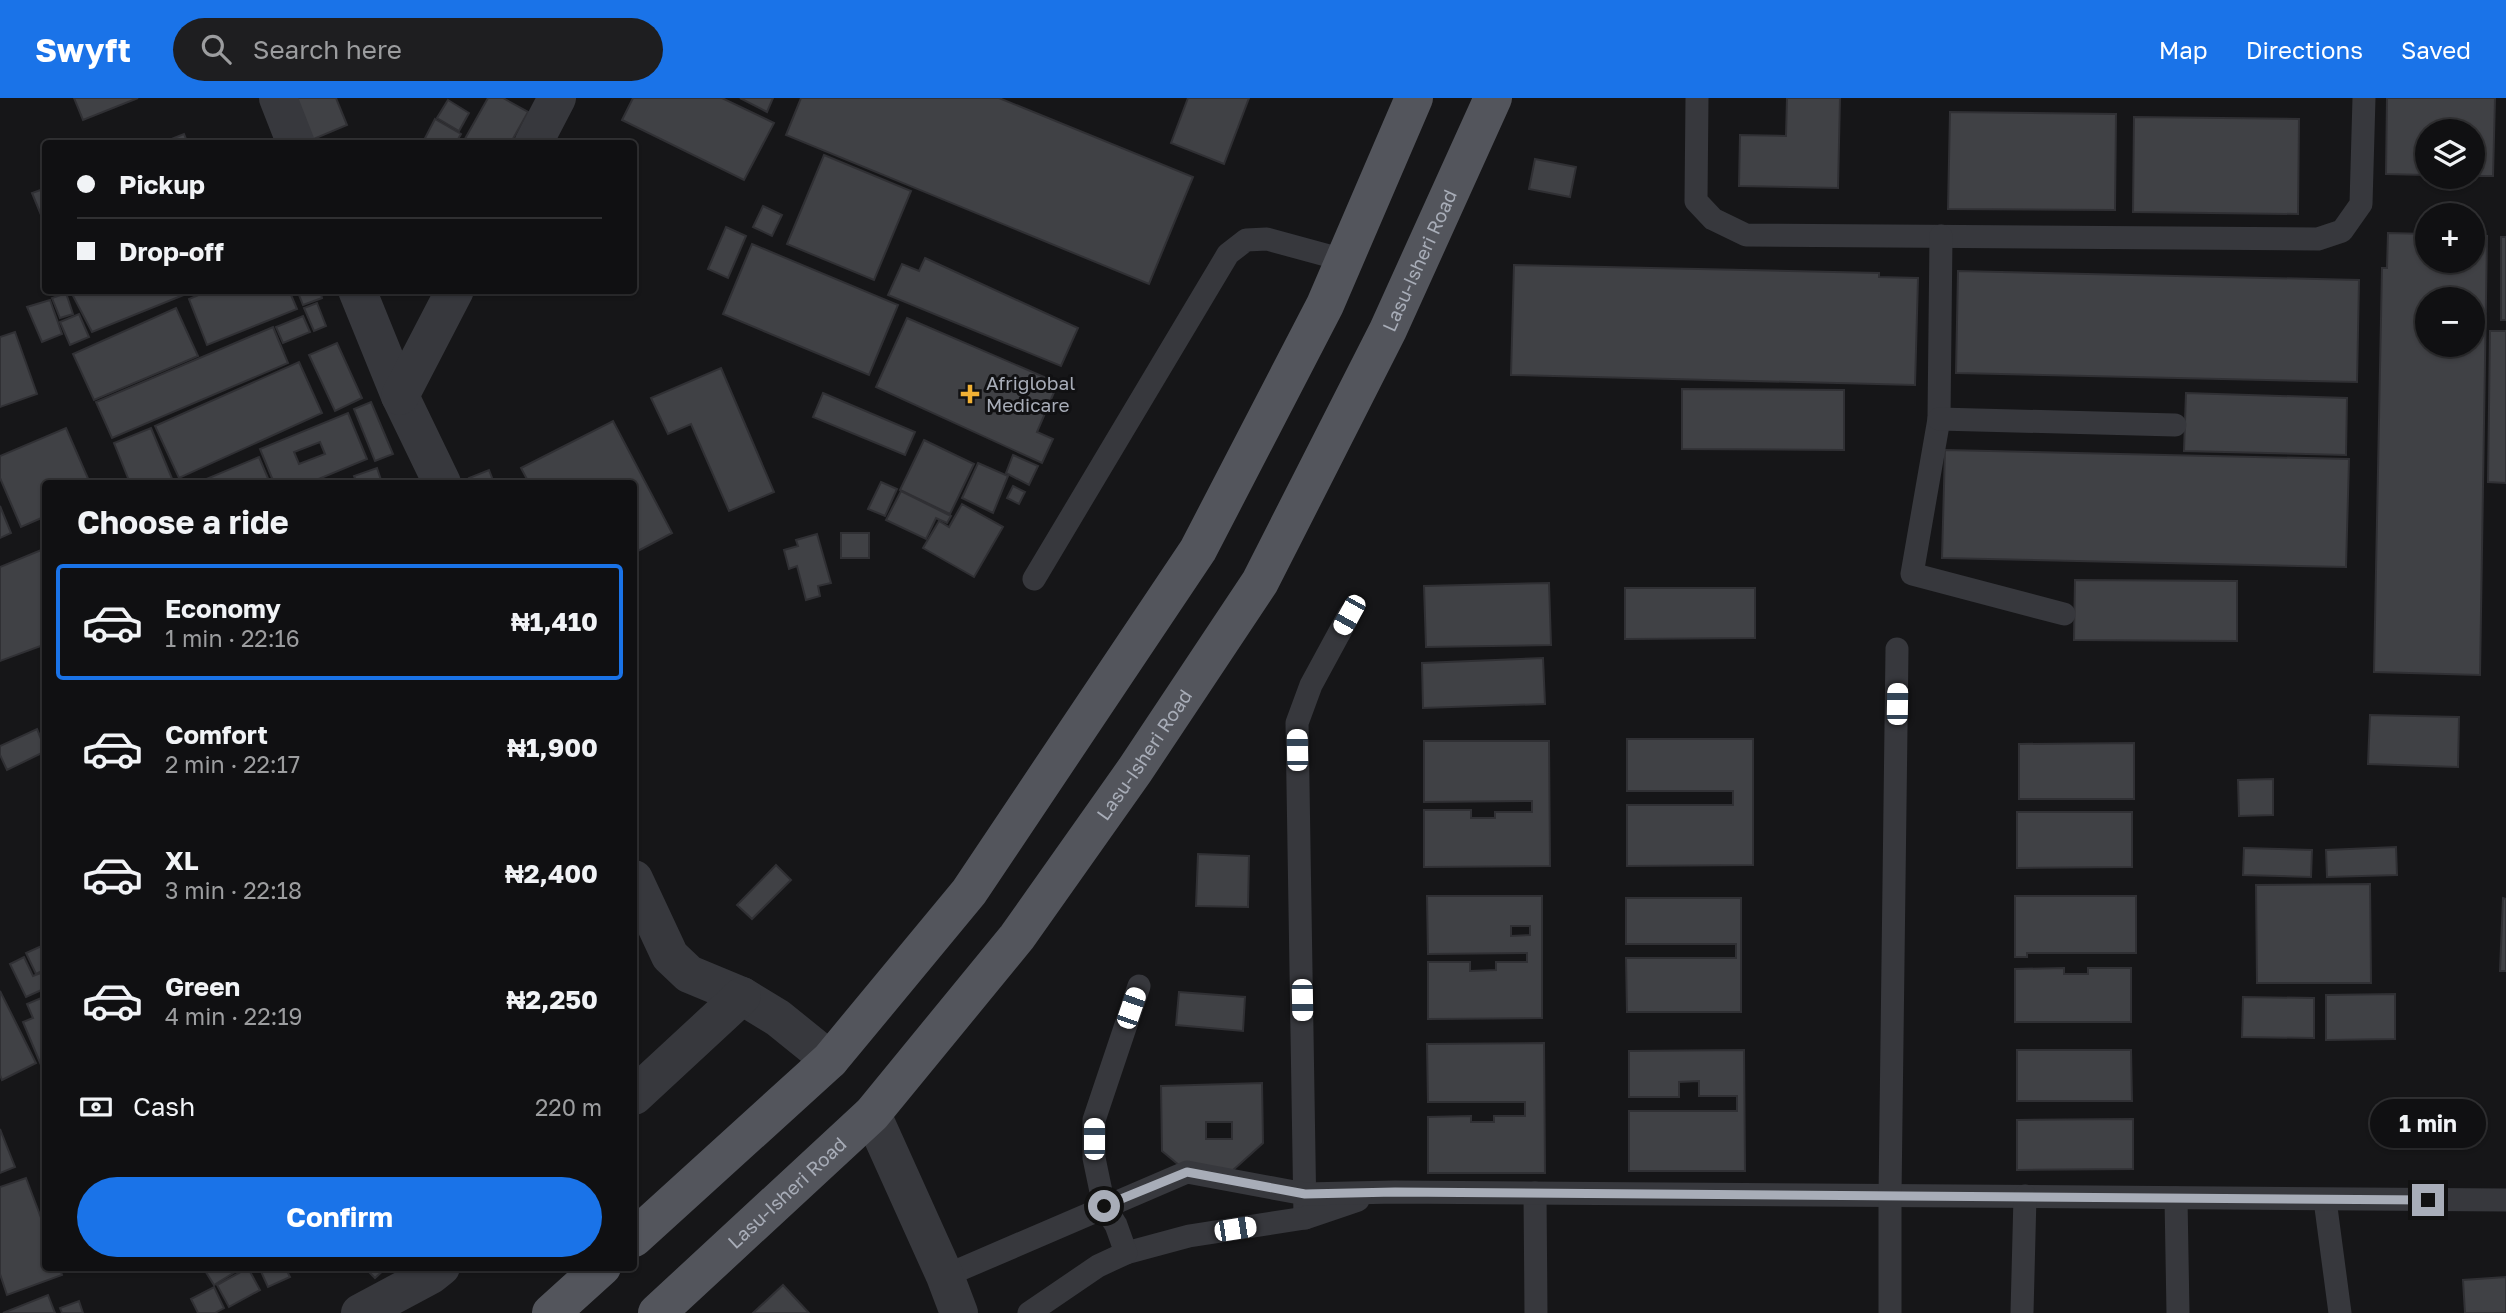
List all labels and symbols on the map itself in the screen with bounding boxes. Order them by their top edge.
street label: Lasu-Isheri Road [1377,186,1461,335]
place label: Afriglobal Medicare [986,371,1075,416]
marker: Afriglobal Medicare [960,384,980,404]
car [1330,592,1369,638]
car [1887,683,1908,725]
street label: Lasu-Isheri Road [1091,685,1196,824]
car [1287,729,1308,771]
car [1292,979,1313,1021]
car [1115,985,1148,1031]
callout: 1 min [2370,1098,2486,1148]
car [1084,1118,1105,1160]
street label: Lasu-Isheri Road [723,1132,851,1253]
route end [2412,1184,2444,1216]
route start [1088,1190,1120,1222]
car [1213,1215,1258,1243]

